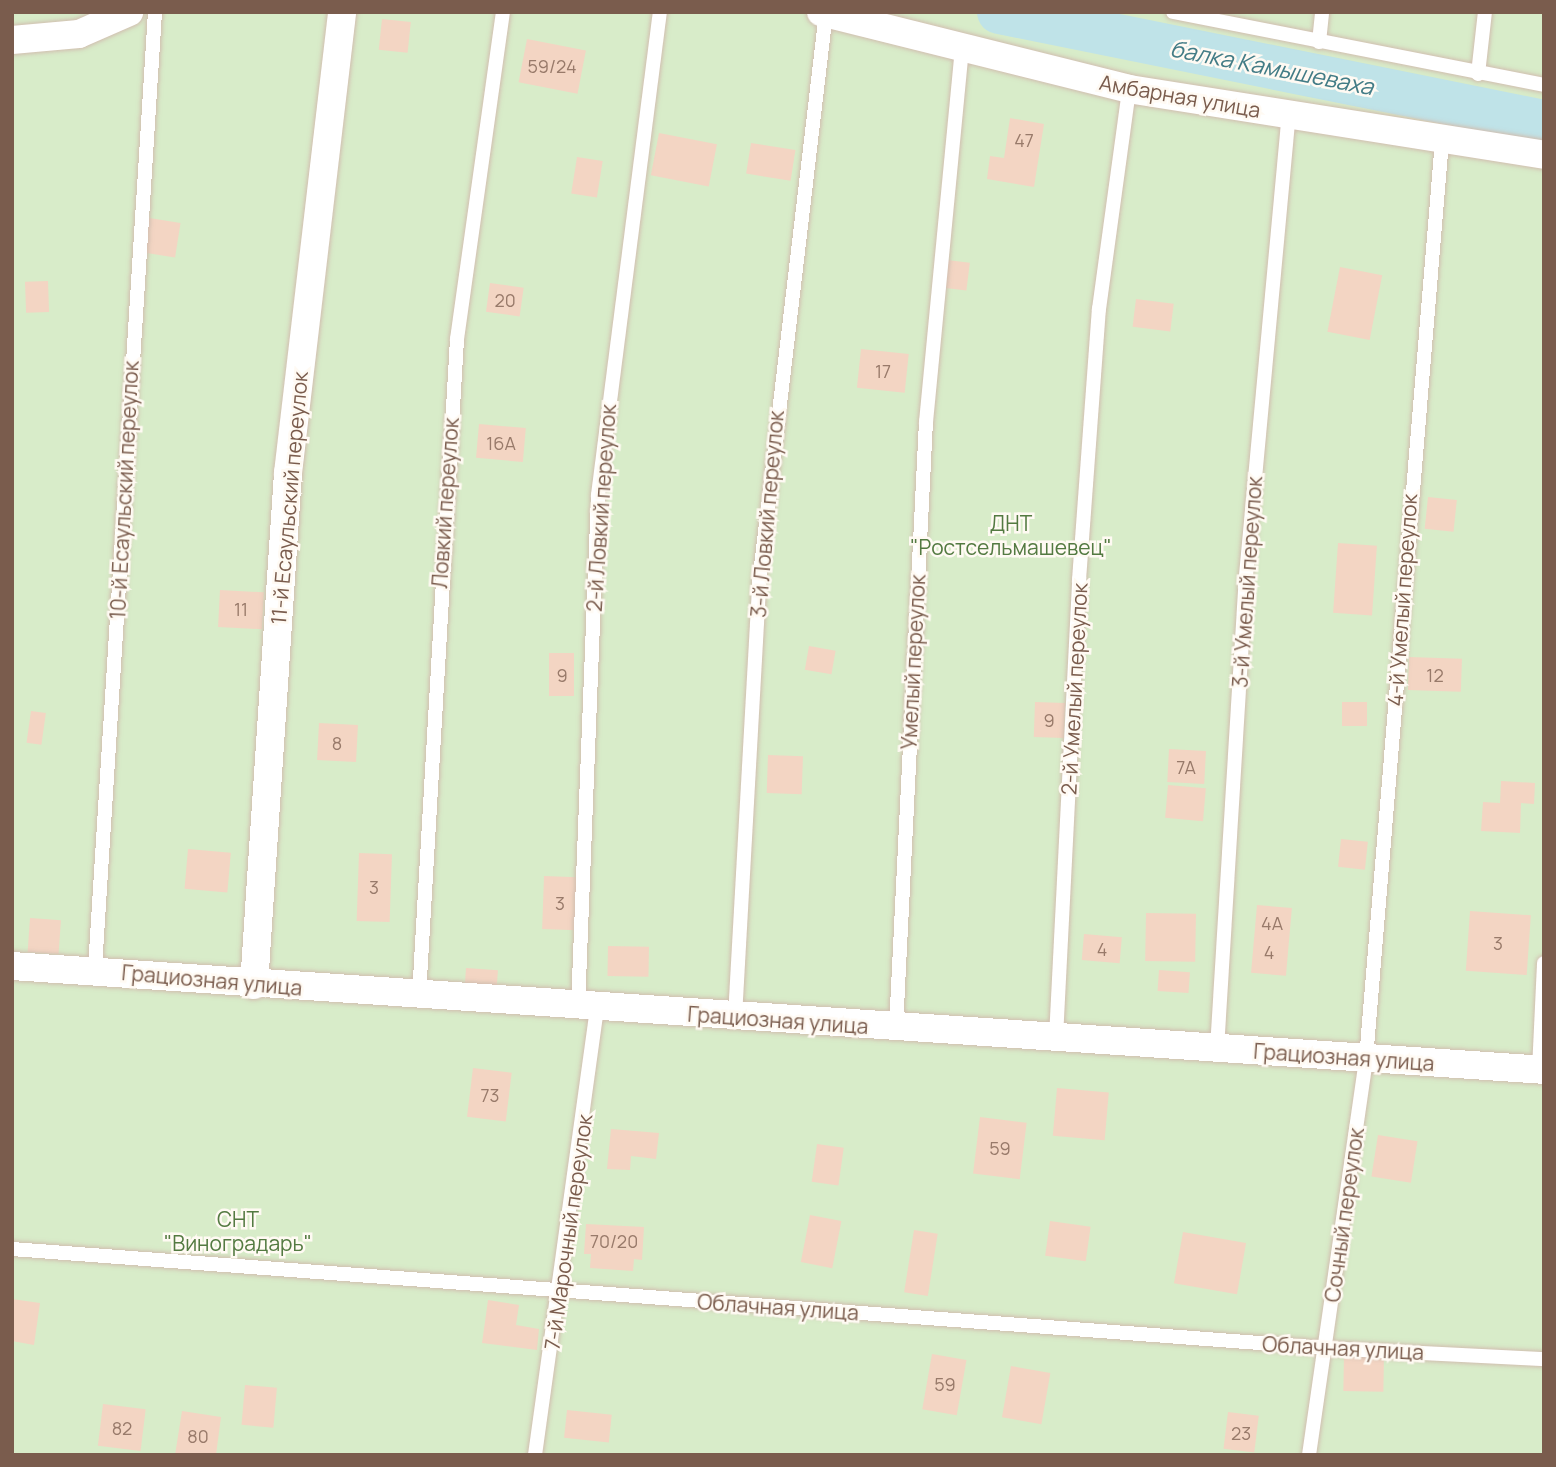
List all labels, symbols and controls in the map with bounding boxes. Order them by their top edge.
water label: балка Камышеваха [1168,34,1376,100]
house number: 59/24 [527,55,577,77]
street label: Амбарная улица [1097,69,1263,123]
house number: 47 [1014,129,1034,151]
house number: 20 [494,289,516,311]
street label: 10-й Есаульский переулок [105,360,143,620]
house number: 17 [875,360,891,382]
street label: 11-й Есаульский переулок [265,370,313,626]
street label: 2-й Ловкий переулок [581,403,621,613]
street label: 3-й Ловкий переулок [745,409,789,619]
street label: Ловкий переулок [426,417,464,589]
house number: 16А [486,432,516,454]
street label: 3-й Умелый переулок [1227,475,1267,689]
street label: 4-й Умелый переулок [1382,493,1422,707]
park label: ДНТ "Ростсельмашевец" [910,510,1112,560]
street label: Умелый переулок [896,574,930,750]
street label: 2-й Умелый переулок [1056,582,1092,796]
house number: 11 [234,598,248,620]
house number: 9 [556,664,568,686]
house number: 12 [1426,664,1444,686]
house number: 9 [1043,709,1055,731]
house number: 8 [332,732,342,754]
house number: 7А [1176,756,1196,778]
house number: 3 [369,876,379,898]
house number: 3 [555,892,565,914]
house number: 4А [1261,912,1283,934]
house number: 3 [1493,932,1503,954]
house number: 4 [1097,938,1107,960]
house number: 4 [1264,941,1274,963]
street label: Грациозная улица [121,960,303,1000]
street label: Грациозная улица [687,1001,869,1039]
street label: Грациозная улица [1253,1038,1435,1076]
house number: 73 [481,1084,499,1106]
street label: 7-й Марочный переулок [539,1113,597,1351]
street label: Сочный переулок [1319,1126,1369,1304]
house number: 59 [989,1137,1011,1159]
park label: СНТ "Виноградарь" [164,1206,312,1256]
house number: 70/20 [590,1230,638,1252]
street label: Облачная улица [696,1289,860,1325]
street label: Облачная улица [1262,1331,1424,1365]
house number: 59 [934,1373,956,1395]
house number: 82 [112,1417,132,1439]
house number: 23 [1231,1422,1251,1444]
house number: 80 [187,1425,209,1447]

